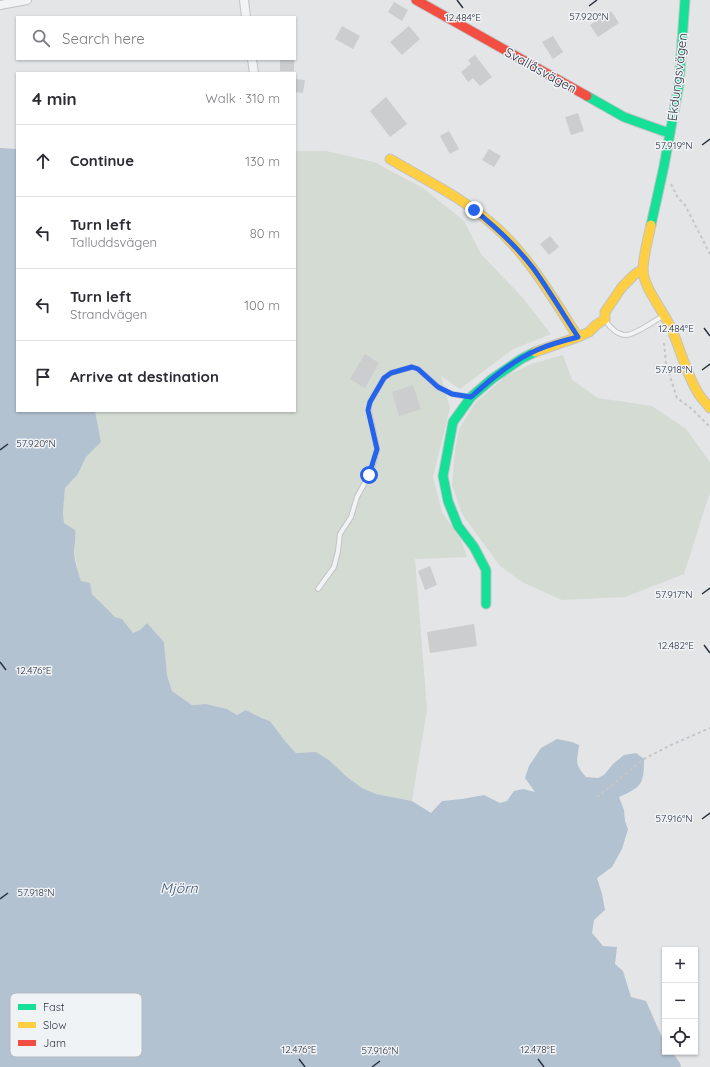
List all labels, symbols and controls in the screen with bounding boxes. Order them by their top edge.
text: 57.920°N [569,10,609,23]
text: 12.484°E [445,11,481,24]
search box [16,16,296,60]
icon: search [30,27,52,49]
text: Search here [62,29,145,48]
street label: Ekdungsvägen [664,32,690,122]
street label: Svallåsvägen [502,44,580,96]
text: 4 min [32,88,77,109]
text: Walk · 310 m [205,90,280,106]
text: 57.919°N [655,139,693,152]
icon: ahead [32,150,54,172]
text: Continue [70,151,134,170]
text: 130 m [245,153,280,169]
route end [465,201,483,219]
text: Turn left [70,215,132,234]
icon: left [32,222,54,244]
text: 80 m [250,225,280,241]
text: Talluddsvägen [70,234,157,250]
text: Turn left [70,287,132,306]
icon: left [32,294,54,316]
text: 100 m [244,297,280,313]
text: Strandvägen [70,306,147,322]
text: 12.484°E [658,322,694,335]
text: 57.918°N [655,363,693,376]
icon: arrive [32,366,54,388]
text: Arrive at destination [70,367,219,386]
text: 57.920°N [16,437,56,450]
route start [360,466,378,484]
text: 57.917°N [656,588,692,601]
text: 12.482°E [658,639,694,652]
text: 12.476°E [17,664,52,677]
text: 57.916°N [655,812,693,825]
water label: Mjörn [160,879,199,897]
text: 57.918°N [17,886,55,899]
map controls [662,947,698,1055]
button: + [662,947,698,983]
button: − [662,983,698,1019]
legend [10,993,142,1057]
text: Fast [43,1000,65,1014]
text: Slow [43,1018,67,1032]
button: locate [662,1019,698,1055]
text: Jam [43,1036,66,1050]
text: 12.476°E [282,1043,317,1056]
text: 12.478°E [520,1043,556,1056]
text: 57.916°N [361,1044,399,1057]

